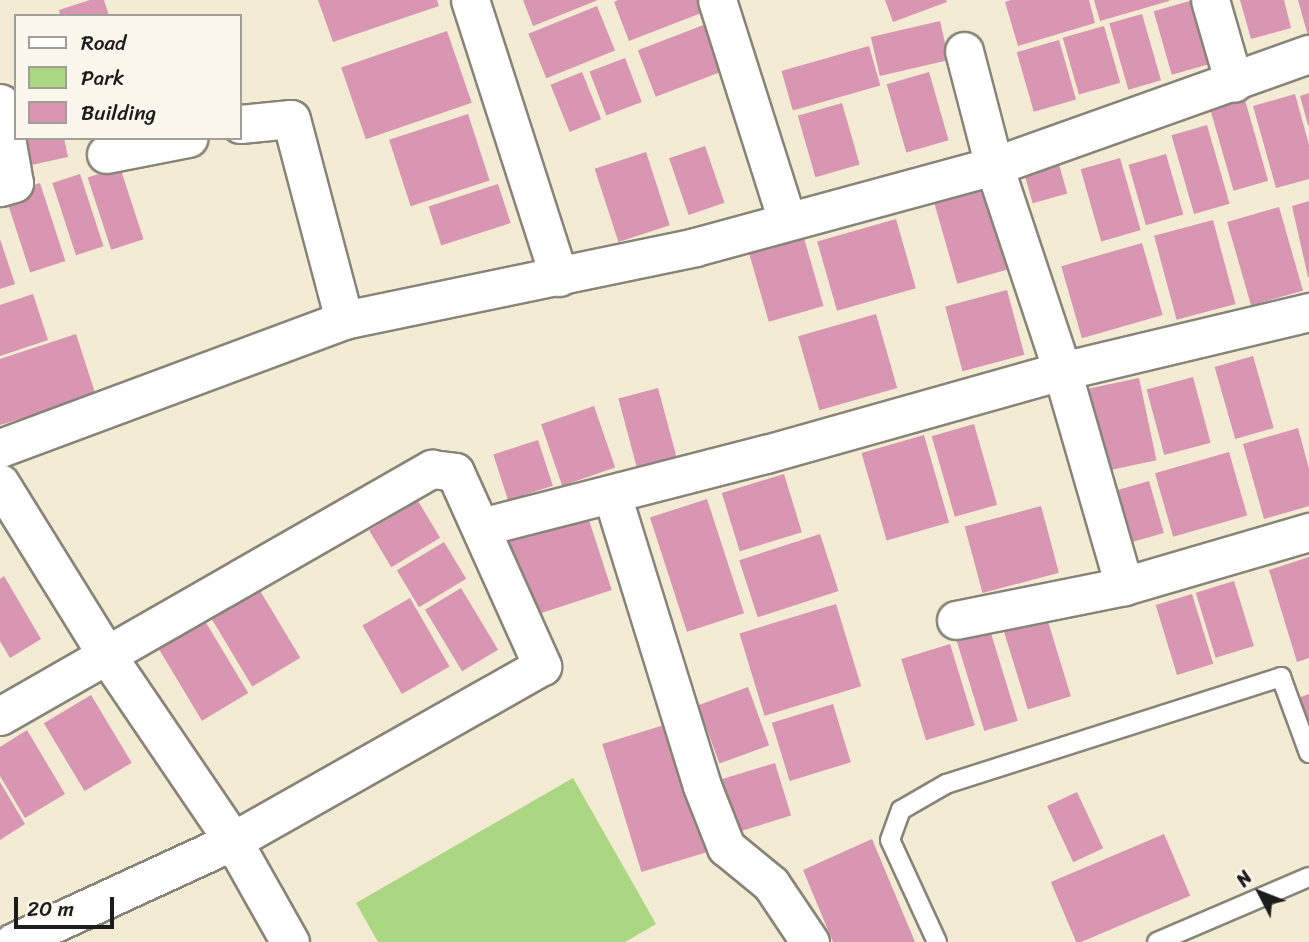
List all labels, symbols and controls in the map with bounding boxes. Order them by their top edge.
legend [14,14,242,140]
text: Road [81,24,126,62]
text: Park [81,59,124,97]
text: Building [81,94,156,132]
north arrow [1225,858,1295,928]
text: N [1227,863,1261,895]
scale bar [18,883,117,927]
text: 20 m [27,890,74,928]

